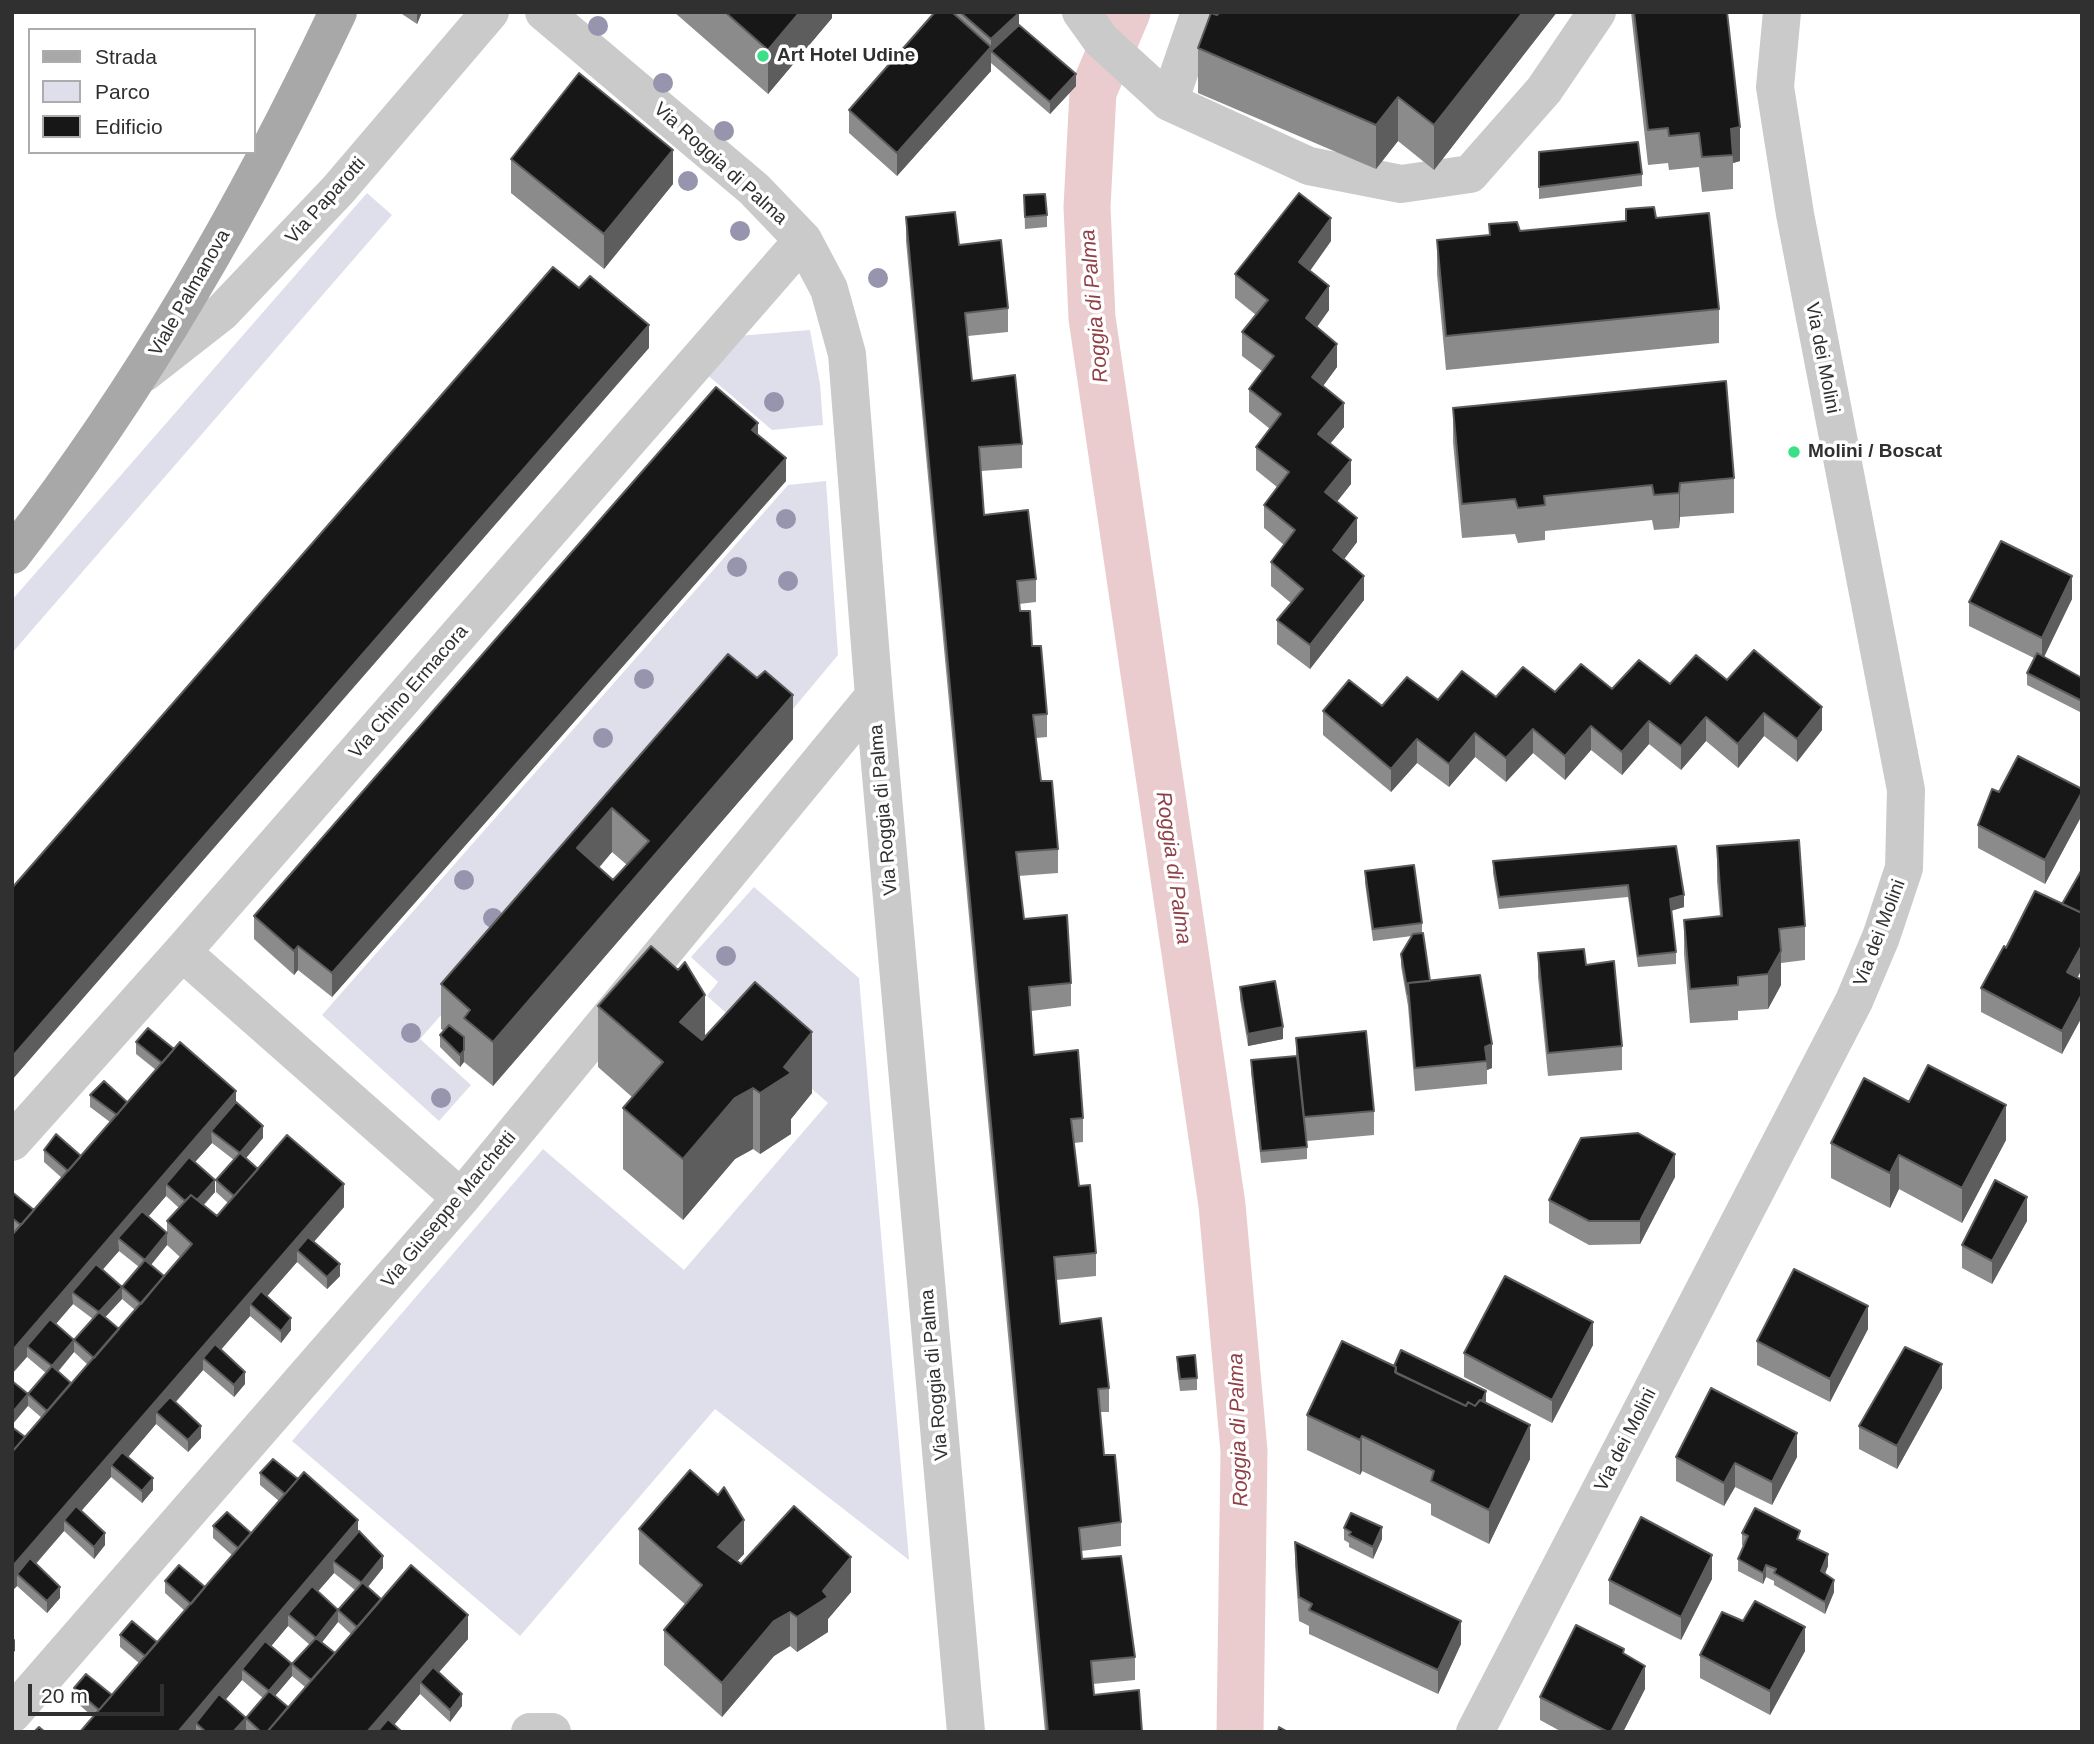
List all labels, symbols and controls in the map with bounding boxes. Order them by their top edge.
legend [28,28,256,154]
text: Strada [95,45,157,68]
place label: Art Hotel Udine [777,45,915,67]
marker: Art Hotel Udine [755,48,771,64]
text: Parco [95,80,150,103]
street label: Via Roggia di Palma [649,98,791,230]
text: Edificio [95,115,163,138]
street label: Via Paparotti [281,153,371,249]
street label: Viale Palmanova [145,226,235,360]
water label: Roggia di Palma [1076,228,1114,384]
street label: Via dei Molini [1800,301,1844,415]
place label: Molini / Boscat [1808,441,1942,463]
marker: Molini / Boscat [1786,444,1802,460]
street label: Via Chino Ermacora [345,620,473,764]
street label: Via Roggia di Palma [865,723,903,897]
water label: Roggia di Palma [1150,790,1196,946]
street label: Via dei Molini [1849,876,1911,990]
street label: Via Giuseppe Marchetti [377,1127,521,1293]
street label: Via Roggia di Palma [916,1288,954,1462]
water label: Roggia di Palma [1224,1353,1254,1507]
street label: Via dei Molini [1590,1385,1662,1495]
scale bar [32,1670,168,1714]
text: 20 m [41,1684,88,1707]

